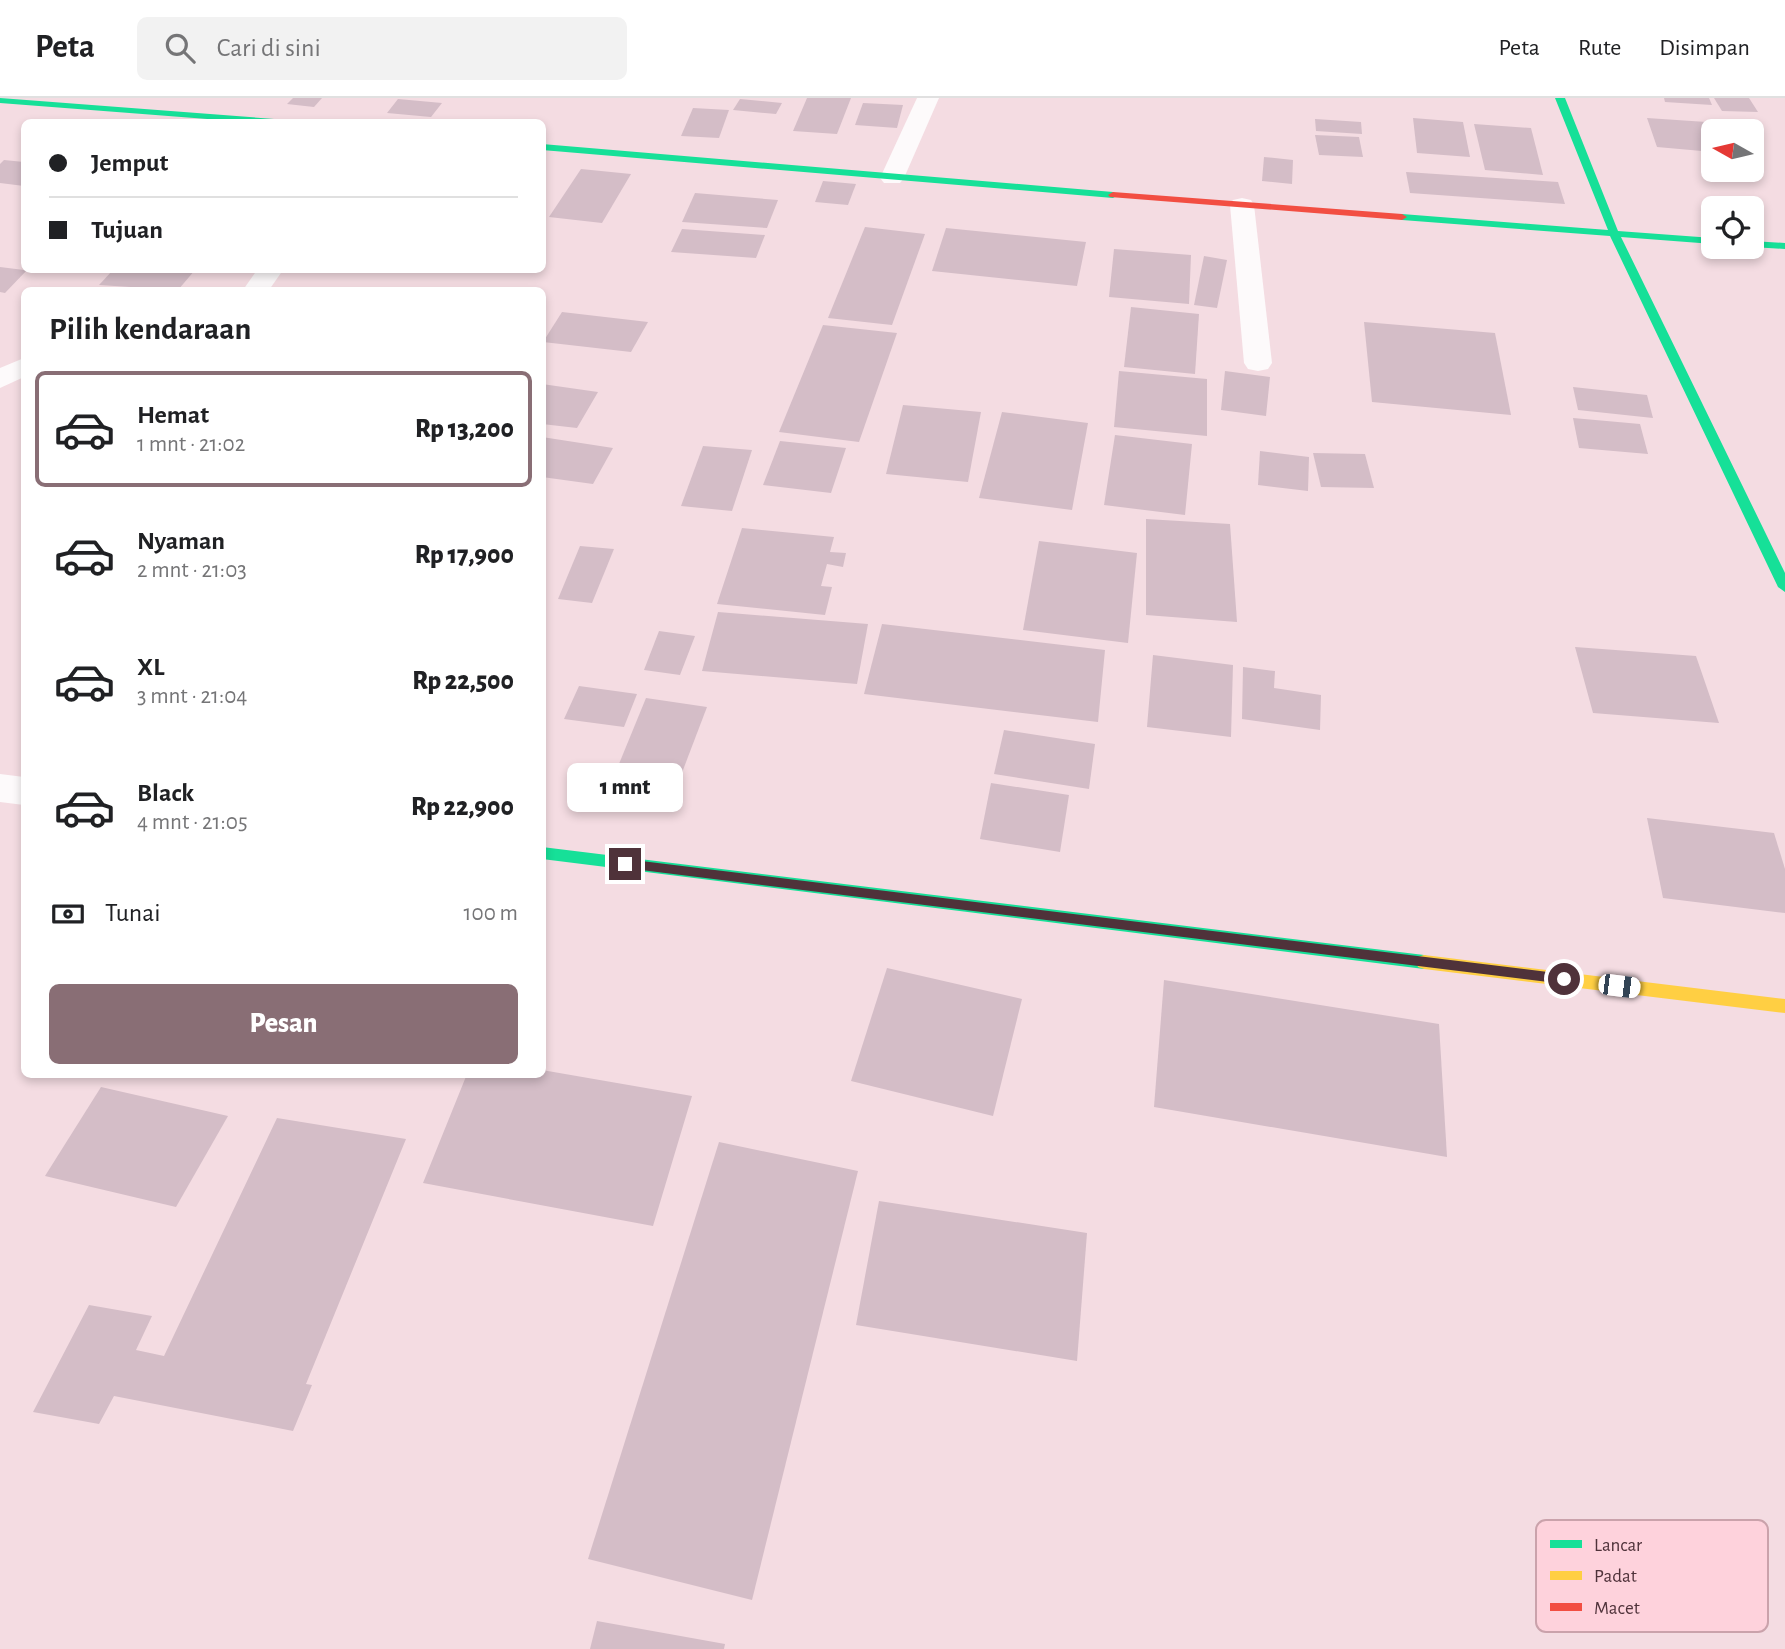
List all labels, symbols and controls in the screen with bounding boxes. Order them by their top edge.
search box [137,17,627,80]
icon: search [161,29,199,67]
text: Peta [35,31,95,64]
text: Cari di sini [217,35,321,61]
text: Peta [1499,36,1540,60]
text: Rute [1578,36,1621,60]
text: Disimpan [1659,36,1750,60]
north arrow [1701,119,1764,182]
map controls [1701,119,1764,259]
text: Jemput [91,150,168,176]
button: locate [1701,196,1764,259]
text: Tujuan [91,217,163,243]
text: Pilih kendaraan [49,313,251,345]
icon: car [53,398,116,461]
text: Hemat [137,402,209,428]
text: Rp 13,200 [415,416,514,442]
text: 1 mnt · 21:02 [137,433,245,456]
icon: car [53,524,116,587]
text: Nyaman [137,528,225,554]
text: Rp 17,900 [415,542,514,568]
text: 2 mnt · 21:03 [137,559,247,582]
icon: car [53,650,116,713]
text: XL [137,654,164,680]
text: Rp 22,500 [412,668,514,694]
text: 3 mnt · 21:04 [137,685,247,708]
callout: 1 mnt [567,762,683,812]
icon: car [53,776,116,839]
text: 1 mnt [600,776,650,799]
text: Black [137,780,194,806]
text: Rp 22,900 [411,794,514,820]
text: 4 mnt · 21:05 [137,811,248,834]
route end [609,848,641,880]
icon: cash [49,895,87,933]
text: Tunai [105,900,161,926]
text: 100 m [464,902,518,925]
route start [1548,963,1580,995]
car [1597,973,1642,999]
button: Pesan [49,984,518,1064]
legend [1536,1520,1768,1632]
text: Lancar [1594,1536,1642,1555]
text: Padat [1594,1567,1637,1586]
text: Macet [1594,1599,1640,1618]

